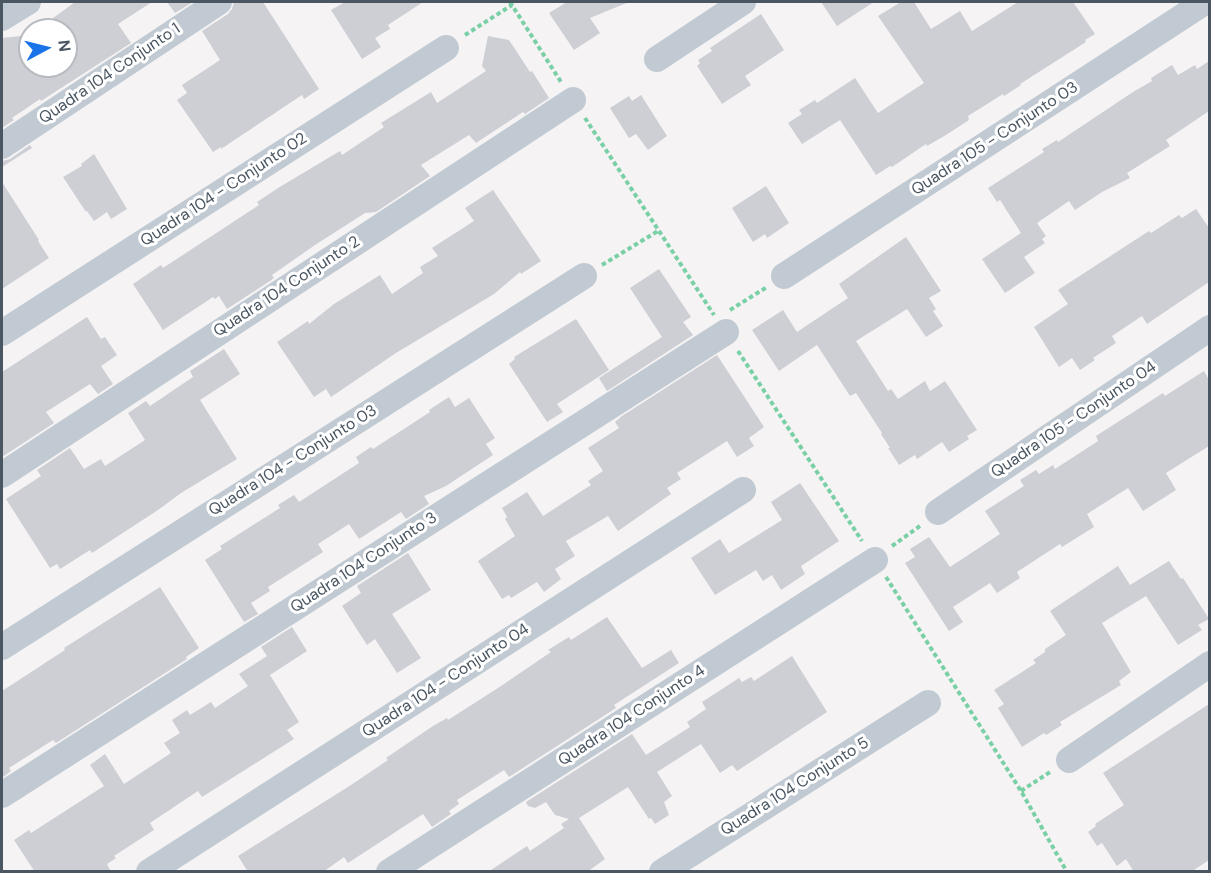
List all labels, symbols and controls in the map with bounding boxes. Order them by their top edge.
north arrow [18,18,78,78]
street label: Quadra 104 Conjunto 1 [36,20,184,128]
text: N [53,39,76,53]
street label: Quadra 105 - Conjunto 03 [908,78,1082,200]
street label: Quadra 104 - Conjunto 02 [137,129,311,251]
street label: Quadra 104 Conjunto 2 [210,233,364,341]
street label: Quadra 105 - Conjunto 04 [988,358,1160,482]
street label: Quadra 104 - Conjunto 03 [205,401,381,521]
street label: Quadra 104 Conjunto 3 [287,508,441,618]
street label: Quadra 104 - Conjunto 04 [359,620,533,742]
street label: Quadra 104 Conjunto 4 [555,661,709,771]
street label: Quadra 104 Conjunto 5 [717,734,873,840]

